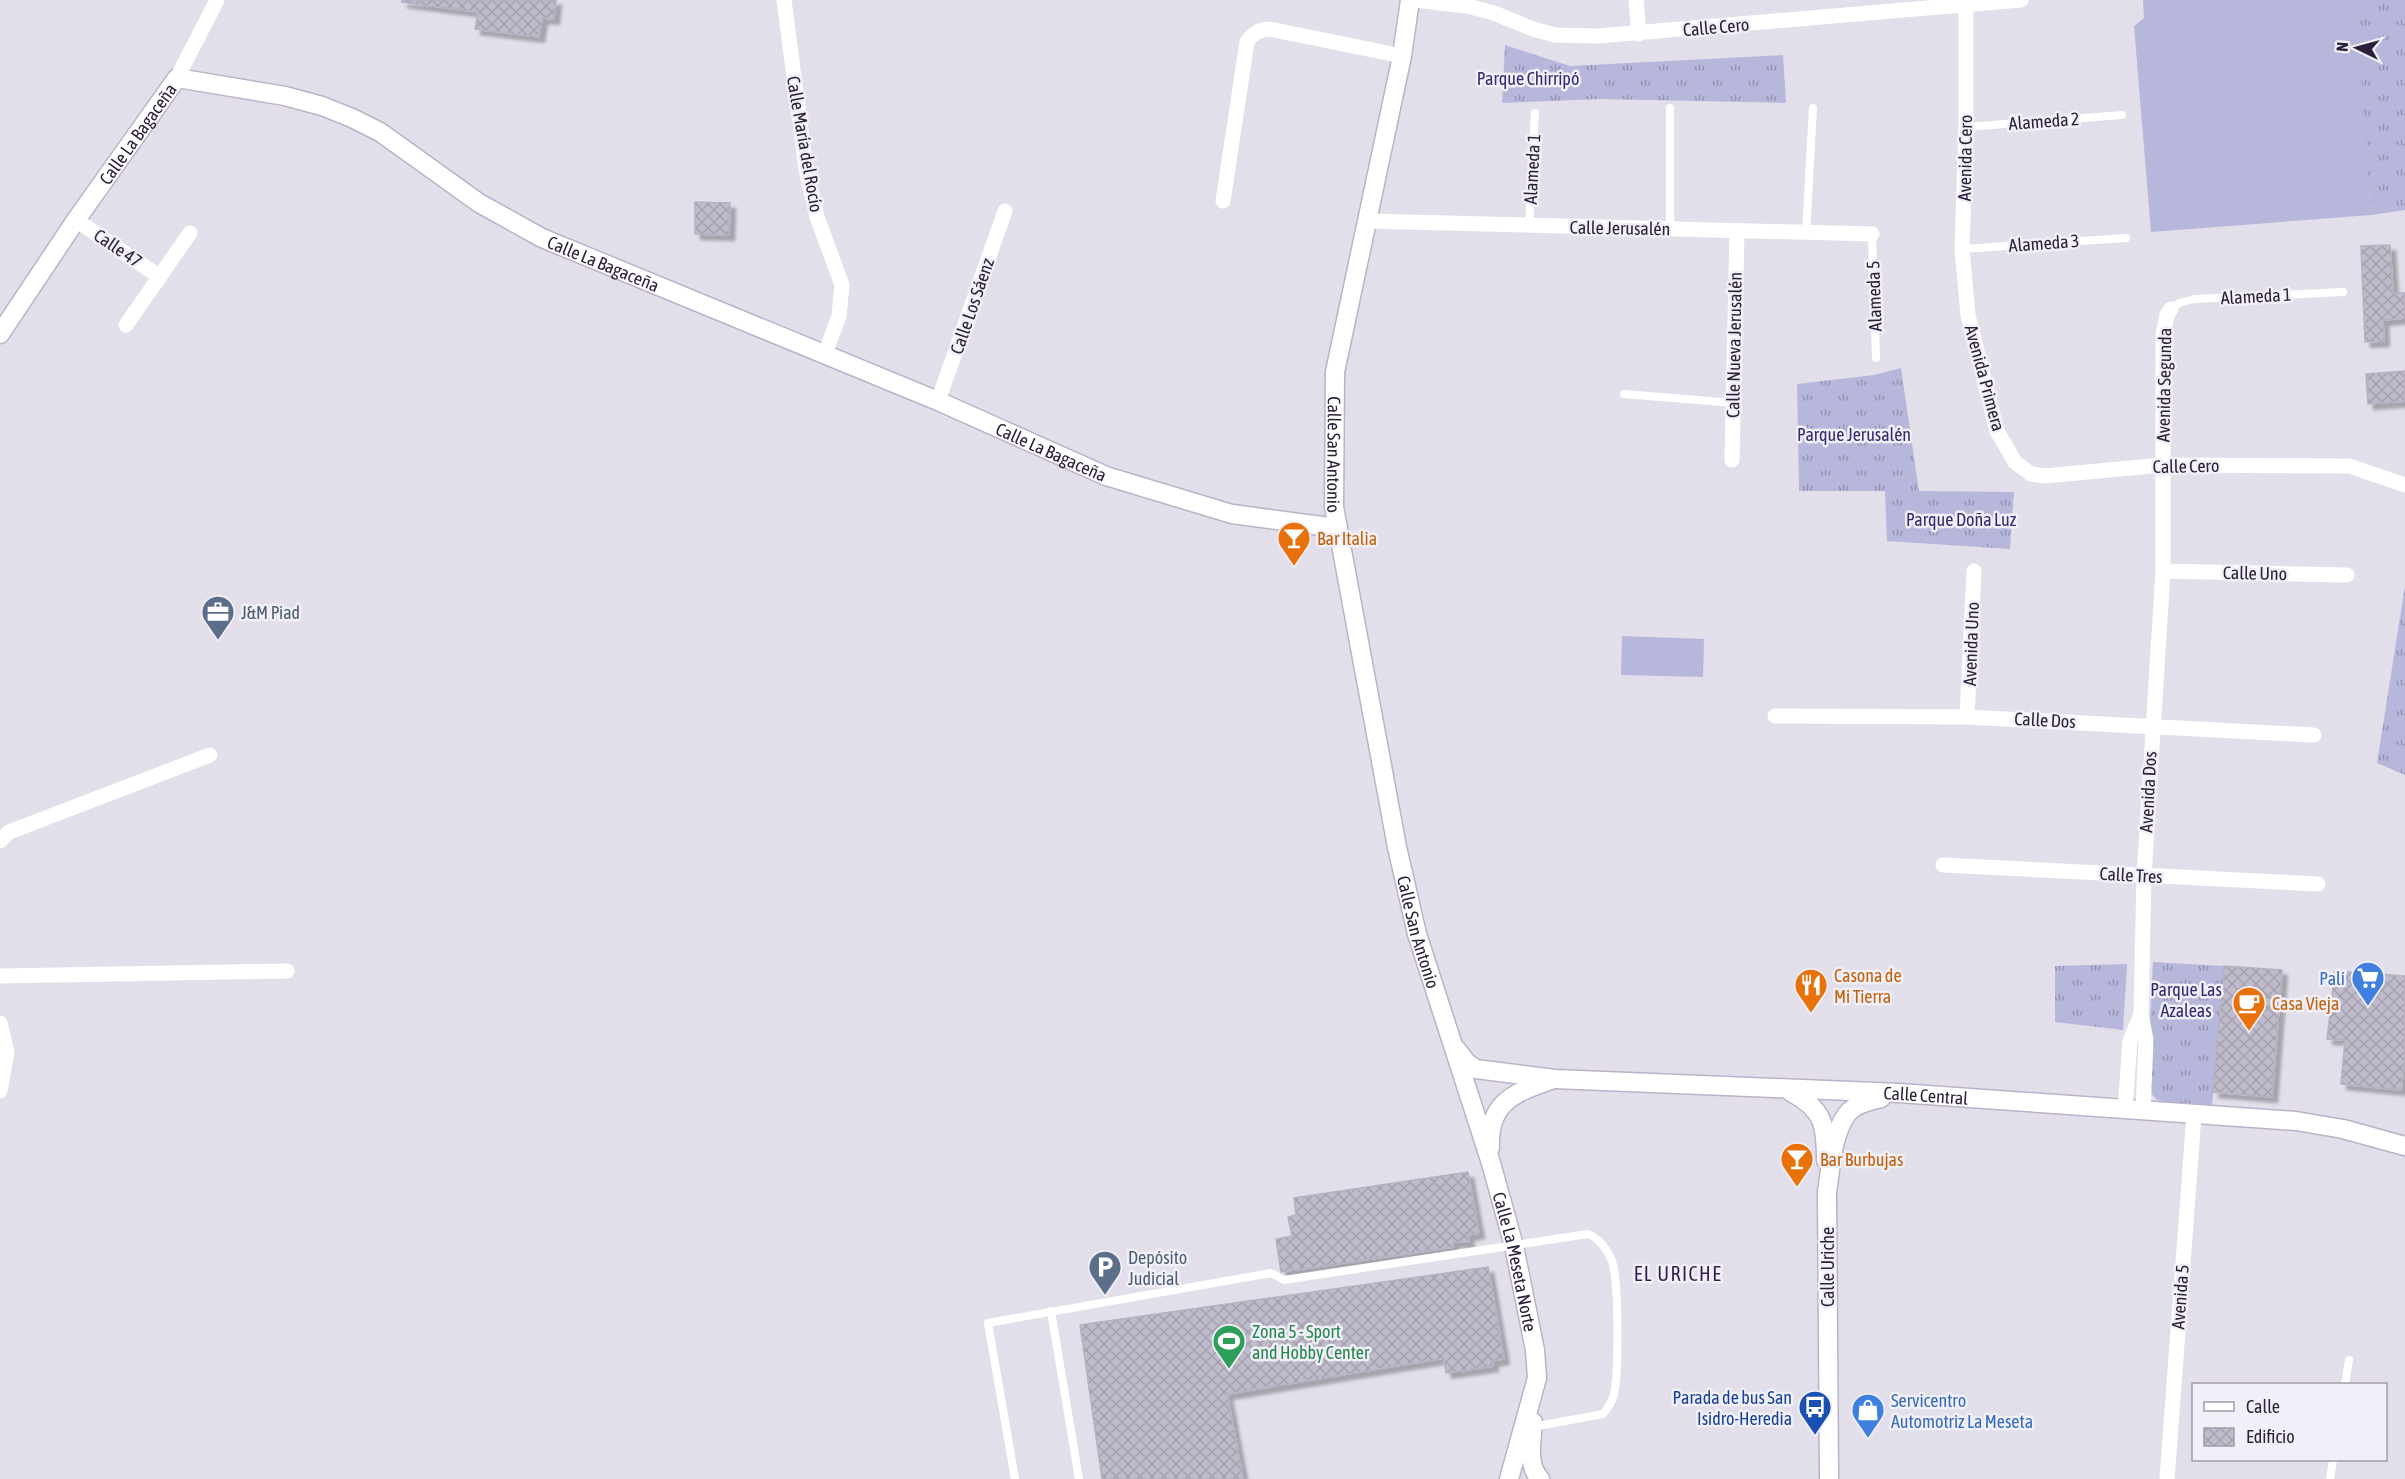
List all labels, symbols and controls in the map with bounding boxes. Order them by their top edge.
street label: Calle Cero [1682,14,1750,40]
north arrow [2327,18,2387,78]
text: N [2333,41,2351,52]
park label: Parque Chirripó [1477,68,1579,89]
street label: Calle María del Rocío [783,74,827,214]
street label: Calle La Bagaceña [94,79,180,188]
street label: Alameda 2 [2008,108,2080,134]
street label: Avenida Cero [1954,115,1976,201]
street label: Alameda 1 [1520,133,1544,205]
street label: Calle Jerusalén [1570,217,1670,239]
street label: Calle 47 [90,224,146,272]
street label: Alameda 3 [2008,230,2080,256]
street label: Calle La Bagaceña [544,231,662,296]
street label: Calle Los Sáenz [946,255,998,357]
street label: Alameda 5 [1862,260,1886,332]
street label: Calle Nueva Jerusalén [1722,272,1746,418]
street label: Alameda 1 [2220,284,2292,308]
street label: Avenida Primera [1961,323,2009,433]
street label: Avenida Segunda [2153,328,2175,442]
street label: Calle San Antonio [1323,396,1345,514]
street label: Calle La Bagaceña [993,418,1110,485]
park label: Parque Jerusalén [1797,424,1911,445]
street label: Calle Cero [2153,455,2219,477]
park label: Parque Doña Luz [1906,509,2017,530]
bar icon: Bar Italia [1276,520,1312,567]
place label: Bar Italia [1317,528,1377,549]
street label: Calle Uno [2223,562,2287,584]
office icon: J&M Piad [200,594,236,641]
place label: J&M Piad [241,602,300,623]
street label: Avenida Uno [1959,602,1983,686]
street label: Calle Dos [2014,708,2076,732]
street label: Avenida Dos [2135,751,2161,833]
street label: Calle Tres [2099,863,2163,887]
street label: Calle San Antonio [1393,873,1444,991]
supermarket icon: Palí [2350,960,2386,1007]
place label: Casona de Mi Tierra [1834,965,1902,1007]
restaurant icon: Casona de Mi Tierra [1793,967,1829,1014]
place label: Palí [2319,968,2345,989]
park label: Parque Las Azaleas [2150,979,2222,1021]
cafe icon: Casa Vieja [2231,985,2267,1032]
place label: Casa Vieja [2272,993,2339,1014]
street label: Calle Central [1883,1082,1969,1108]
bar icon: Bar Burbujas [1779,1141,1815,1188]
place label: Bar Burbujas [1820,1149,1903,1170]
street label: Calle La Meseta Norte [1489,1189,1541,1333]
street label: Calle Uriche [1817,1227,1838,1307]
place label: Depósito Judicial [1128,1247,1187,1289]
parking icon: Depósito Judicial [1087,1249,1123,1296]
district label: EL URICHE [1634,1262,1722,1285]
street label: Avenida 5 [2167,1264,2193,1330]
place label: Zona 5 - Sport and Hobby Center [1252,1321,1370,1363]
sports icon: Zona 5 - Sport and Hobby Center [1211,1323,1247,1370]
legend [2192,1383,2387,1461]
place label: Parada de bus San Isidro-Heredia [1673,1387,1792,1429]
bus stop icon: Parada de bus San Isidro-Heredia [1797,1389,1833,1436]
place label: Servicentro Automotriz La Meseta [1891,1390,2033,1432]
shop icon: Servicentro Automotriz La Meseta [1850,1392,1886,1439]
text: Calle [2246,1396,2280,1417]
text: Edificio [2246,1426,2295,1447]

